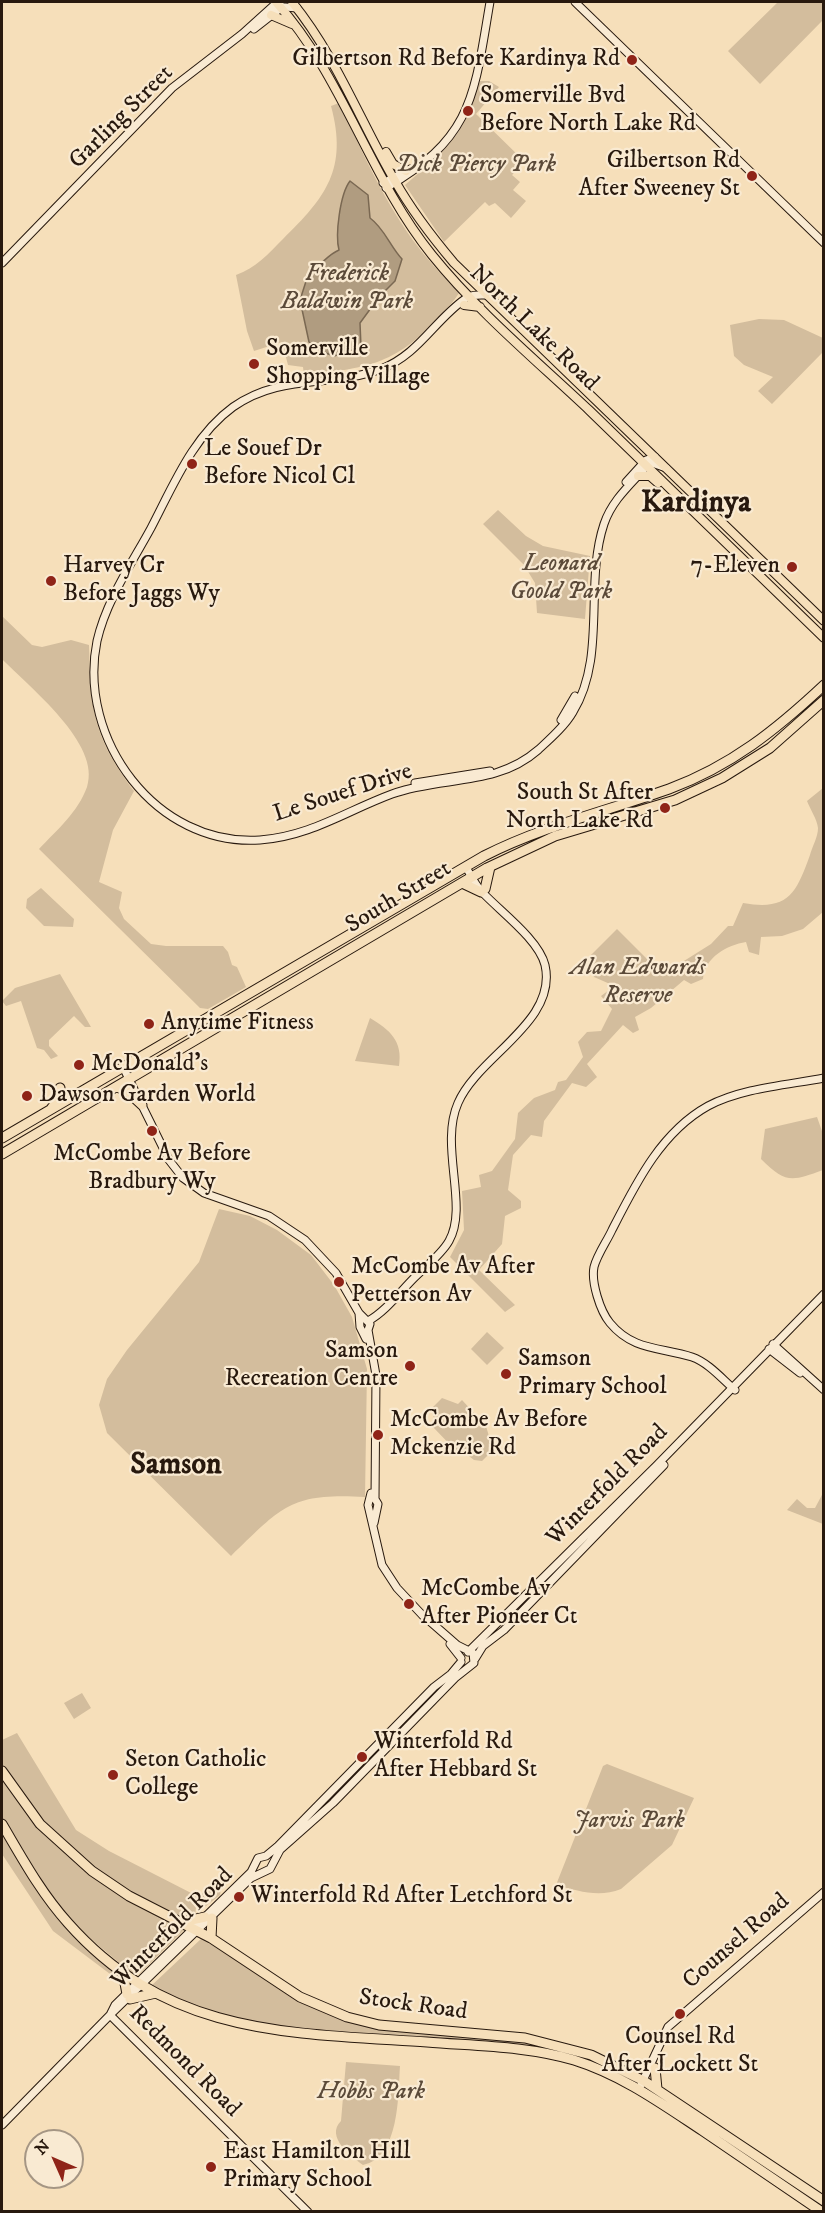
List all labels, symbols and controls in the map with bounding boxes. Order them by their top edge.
place label: Gilbertson Rd Before Kardinya Rd [292,46,620,74]
marker: Gilbertson Rd Before Kardinya Rd [625,53,639,67]
street label: Garling Street [64,60,180,176]
place label: Somerville Bvd Before North Lake Rd [480,83,696,139]
marker: Somerville Bvd Before North Lake Rd [461,104,475,118]
place label: Gilbertson Rd After Sweeney St [579,148,740,204]
park label: Dick Piercy Park [396,152,556,180]
marker: Gilbertson Rd After Sweeney St [745,169,759,183]
street label: North Lake Road [462,260,604,398]
park label: Frederick Baldwin Park [281,261,413,317]
place label: Somerville Shopping Village [266,336,430,392]
marker: Somerville Shopping Village [247,357,261,371]
place label: Le Souef Dr Before Nicol Cl [204,436,355,492]
marker: Le Souef Dr Before Nicol Cl [185,457,199,471]
district label: Kardinya [641,487,751,523]
park label: Leonard Goold Park [510,551,612,607]
place label: Harvey Cr Before Jaggs Wy [63,553,220,609]
place label: 7-Eleven [691,553,780,581]
marker: 7-Eleven [785,560,799,574]
marker: Harvey Cr Before Jaggs Wy [44,574,58,588]
street label: Le Souef Drive [270,758,416,830]
place label: South St After North Lake Rd [506,780,653,836]
marker: South St After North Lake Rd [658,801,672,815]
street label: South Street [341,855,457,941]
park label: Alan Edwards Reserve [570,955,706,1011]
place label: Anytime Fitness [161,1010,314,1038]
marker: Anytime Fitness [142,1017,156,1031]
place label: McDonald's [91,1051,208,1079]
marker: McDonald's [72,1058,86,1072]
place label: Dawson Garden World [39,1082,255,1110]
marker: Dawson Garden World [20,1089,34,1103]
marker: McCombe Av Before Bradbury Wy [145,1124,159,1138]
place label: McCombe Av Before Bradbury Wy [53,1141,251,1197]
place label: McCombe Av After Petterson Av [351,1254,535,1310]
marker: McCombe Av After Petterson Av [332,1275,346,1289]
place label: Samson Recreation Centre [225,1338,398,1394]
place label: Samson Primary School [518,1346,667,1402]
marker: Samson Recreation Centre [403,1359,417,1373]
marker: Samson Primary School [499,1367,513,1381]
place label: McCombe Av Before Mckenzie Rd [390,1407,587,1463]
street label: Winterfold Road [541,1419,675,1553]
marker: McCombe Av Before Mckenzie Rd [371,1428,385,1442]
district label: Samson [130,1449,222,1485]
place label: McCombe Av After Pioneer Ct [421,1576,577,1632]
marker: McCombe Av After Pioneer Ct [402,1597,416,1611]
place label: Winterfold Rd After Hebbard St [374,1729,537,1785]
place label: Seton Catholic College [125,1747,266,1803]
marker: Winterfold Rd After Hebbard St [355,1750,369,1764]
marker: Seton Catholic College [106,1768,120,1782]
park label: Jarvis Park [573,1808,685,1836]
street label: Winterfold Road [106,1862,240,1996]
place label: Winterfold Rd After Letchford St [251,1883,572,1911]
street label: Counsel Road [678,1888,796,1996]
marker: Winterfold Rd After Letchford St [232,1890,246,1904]
street label: Stock Road [357,1984,469,2028]
street label: Redmond Road [122,2000,246,2124]
marker: Counsel Rd After Lockett St [673,2007,687,2021]
place label: Counsel Rd After Lockett St [602,2024,758,2080]
park label: Hobbs Park [317,2079,425,2107]
north arrow [24,2129,84,2189]
text: N [31,2136,54,2159]
place label: East Hamilton Hill Primary School [223,2139,411,2195]
marker: East Hamilton Hill Primary School [204,2160,218,2174]

